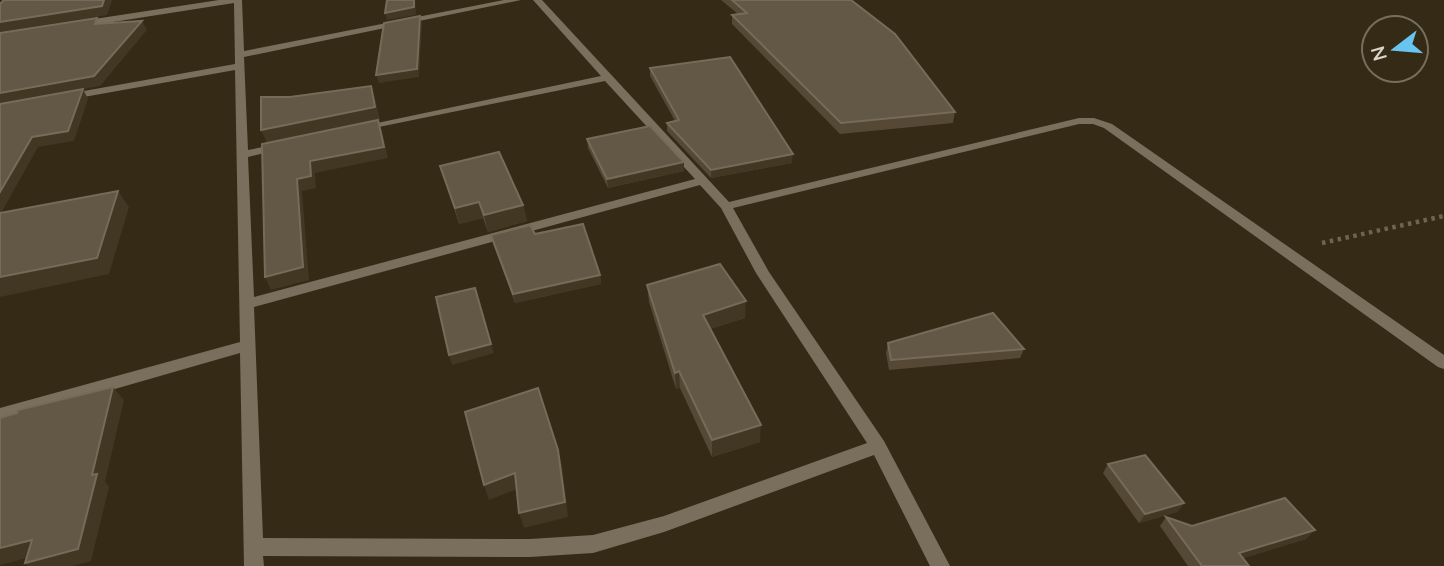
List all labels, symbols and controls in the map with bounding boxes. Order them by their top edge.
north arrow [1360,14,1430,84]
text: N [1365,43,1394,64]

